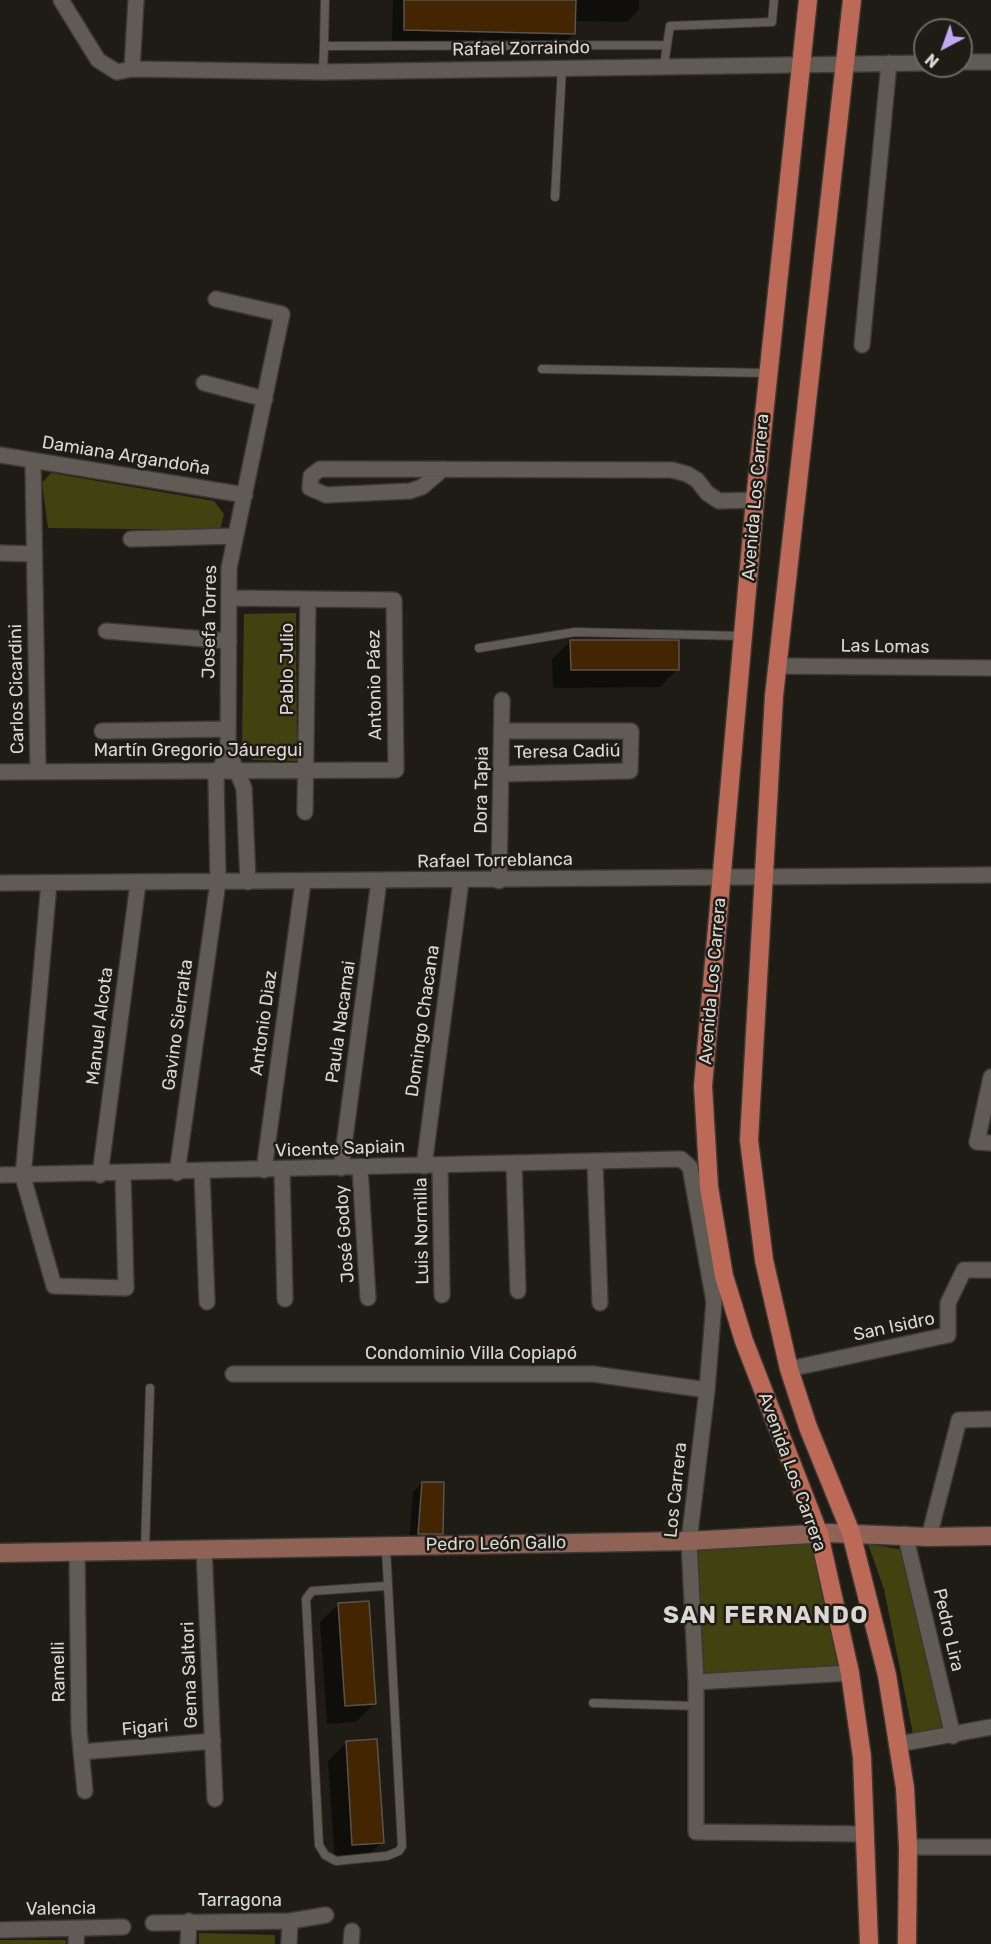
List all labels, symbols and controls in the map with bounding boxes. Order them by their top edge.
north arrow [913,18,973,78]
street label: Rafael Zorraindo [452,37,590,61]
text: N [922,50,943,71]
street label: Avenida Los Carrera [738,413,774,581]
street label: Damiana Argandoña [40,432,212,480]
street label: Josefa Torres [198,565,222,679]
street label: Pablo Julio [277,623,299,715]
street label: Carlos Cicardini [5,624,29,754]
street label: Antonio Páez [363,629,387,741]
street label: Las Lomas [840,635,930,659]
street label: Martín Gregorio Jáuregui [94,740,302,762]
street label: Teresa Cadiú [513,740,621,764]
street label: Dora Tapia [470,746,494,834]
street label: Rafael Torreblanca [417,849,573,873]
street label: Avenida Los Carrera [695,897,731,1065]
street label: Domingo Chacana [402,944,444,1098]
street label: Gavino Sierralta [158,958,198,1092]
street label: Paula Nacamai [322,959,360,1085]
street label: Manuel Alcota [82,966,118,1086]
street label: Antonio Diaz [246,969,282,1077]
street label: Vicente Sapiain [275,1136,405,1162]
street label: Luis Normilla [410,1177,434,1285]
street label: José Godoy [331,1184,359,1284]
street label: San Isidro [851,1308,937,1346]
street label: Condominio Villa Copiapó [365,1343,577,1365]
street label: Avenida Los Carrera [753,1390,831,1554]
street label: Los Carrera [660,1441,692,1539]
street label: Pedro León Gallo [426,1532,566,1556]
street label: Pedro Lira [928,1586,968,1674]
district label: SAN FERNANDO [663,1602,869,1630]
street label: Gema Saltori [177,1621,203,1729]
street label: Ramelli [48,1641,70,1703]
street label: Figari [121,1715,169,1741]
street label: Tarragona [198,1890,282,1912]
street label: Valencia [26,1898,96,1920]

